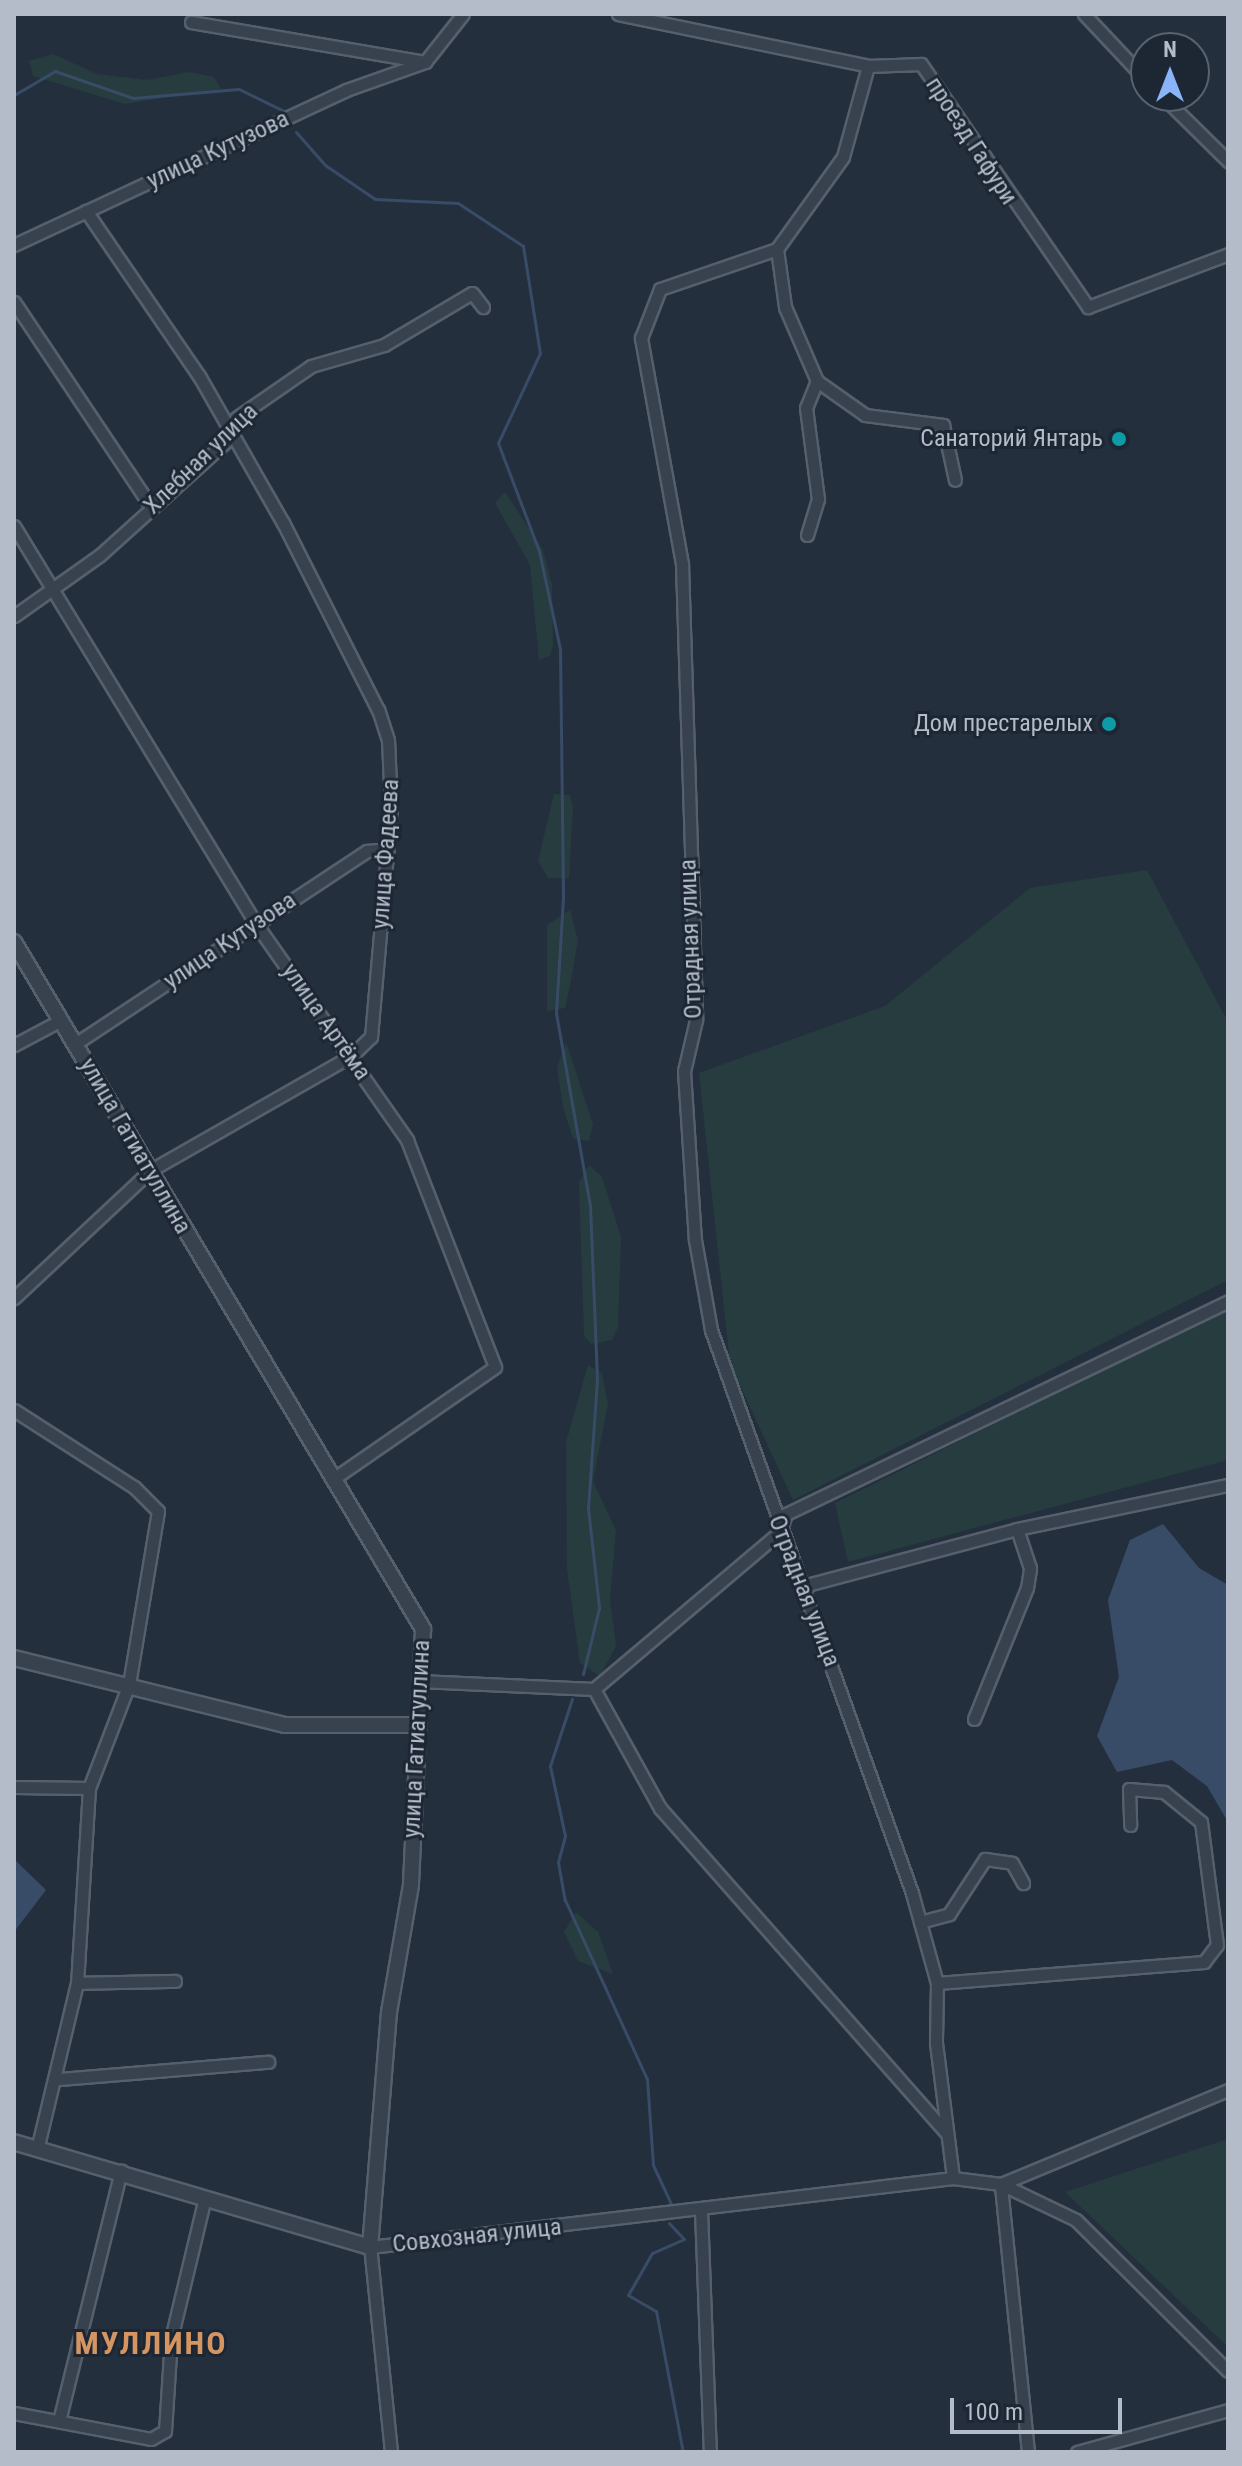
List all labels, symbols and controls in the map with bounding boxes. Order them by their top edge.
north arrow [1130,32,1210,112]
text: N [1163,37,1177,62]
street label: проезд Гафури [919,72,1023,210]
street label: улица Кутузова [142,105,294,195]
street label: Хлебная улица [138,398,264,520]
place label: Санаторий Янтарь [920,425,1103,453]
marker: Санаторий Янтарь [1110,430,1128,448]
place label: Дом престарелых [914,710,1093,738]
marker: Дом престарелых [1100,715,1118,733]
street label: улица Фадеева [366,778,406,930]
street label: Отрадная улица [674,859,708,1019]
street label: улица Кутузова [158,886,302,996]
street label: улица Артёма [275,958,377,1086]
street label: улица Гатиатуллина [73,1053,197,1239]
street label: Отрадная улица [762,1511,846,1671]
street label: улица Гатиатуллина [397,1639,437,1839]
street label: Совхозная улица [391,2213,563,2259]
district label: МУЛЛИНО [75,2324,227,2362]
scale bar [954,2382,1126,2432]
text: 100 m [964,2398,1023,2426]

